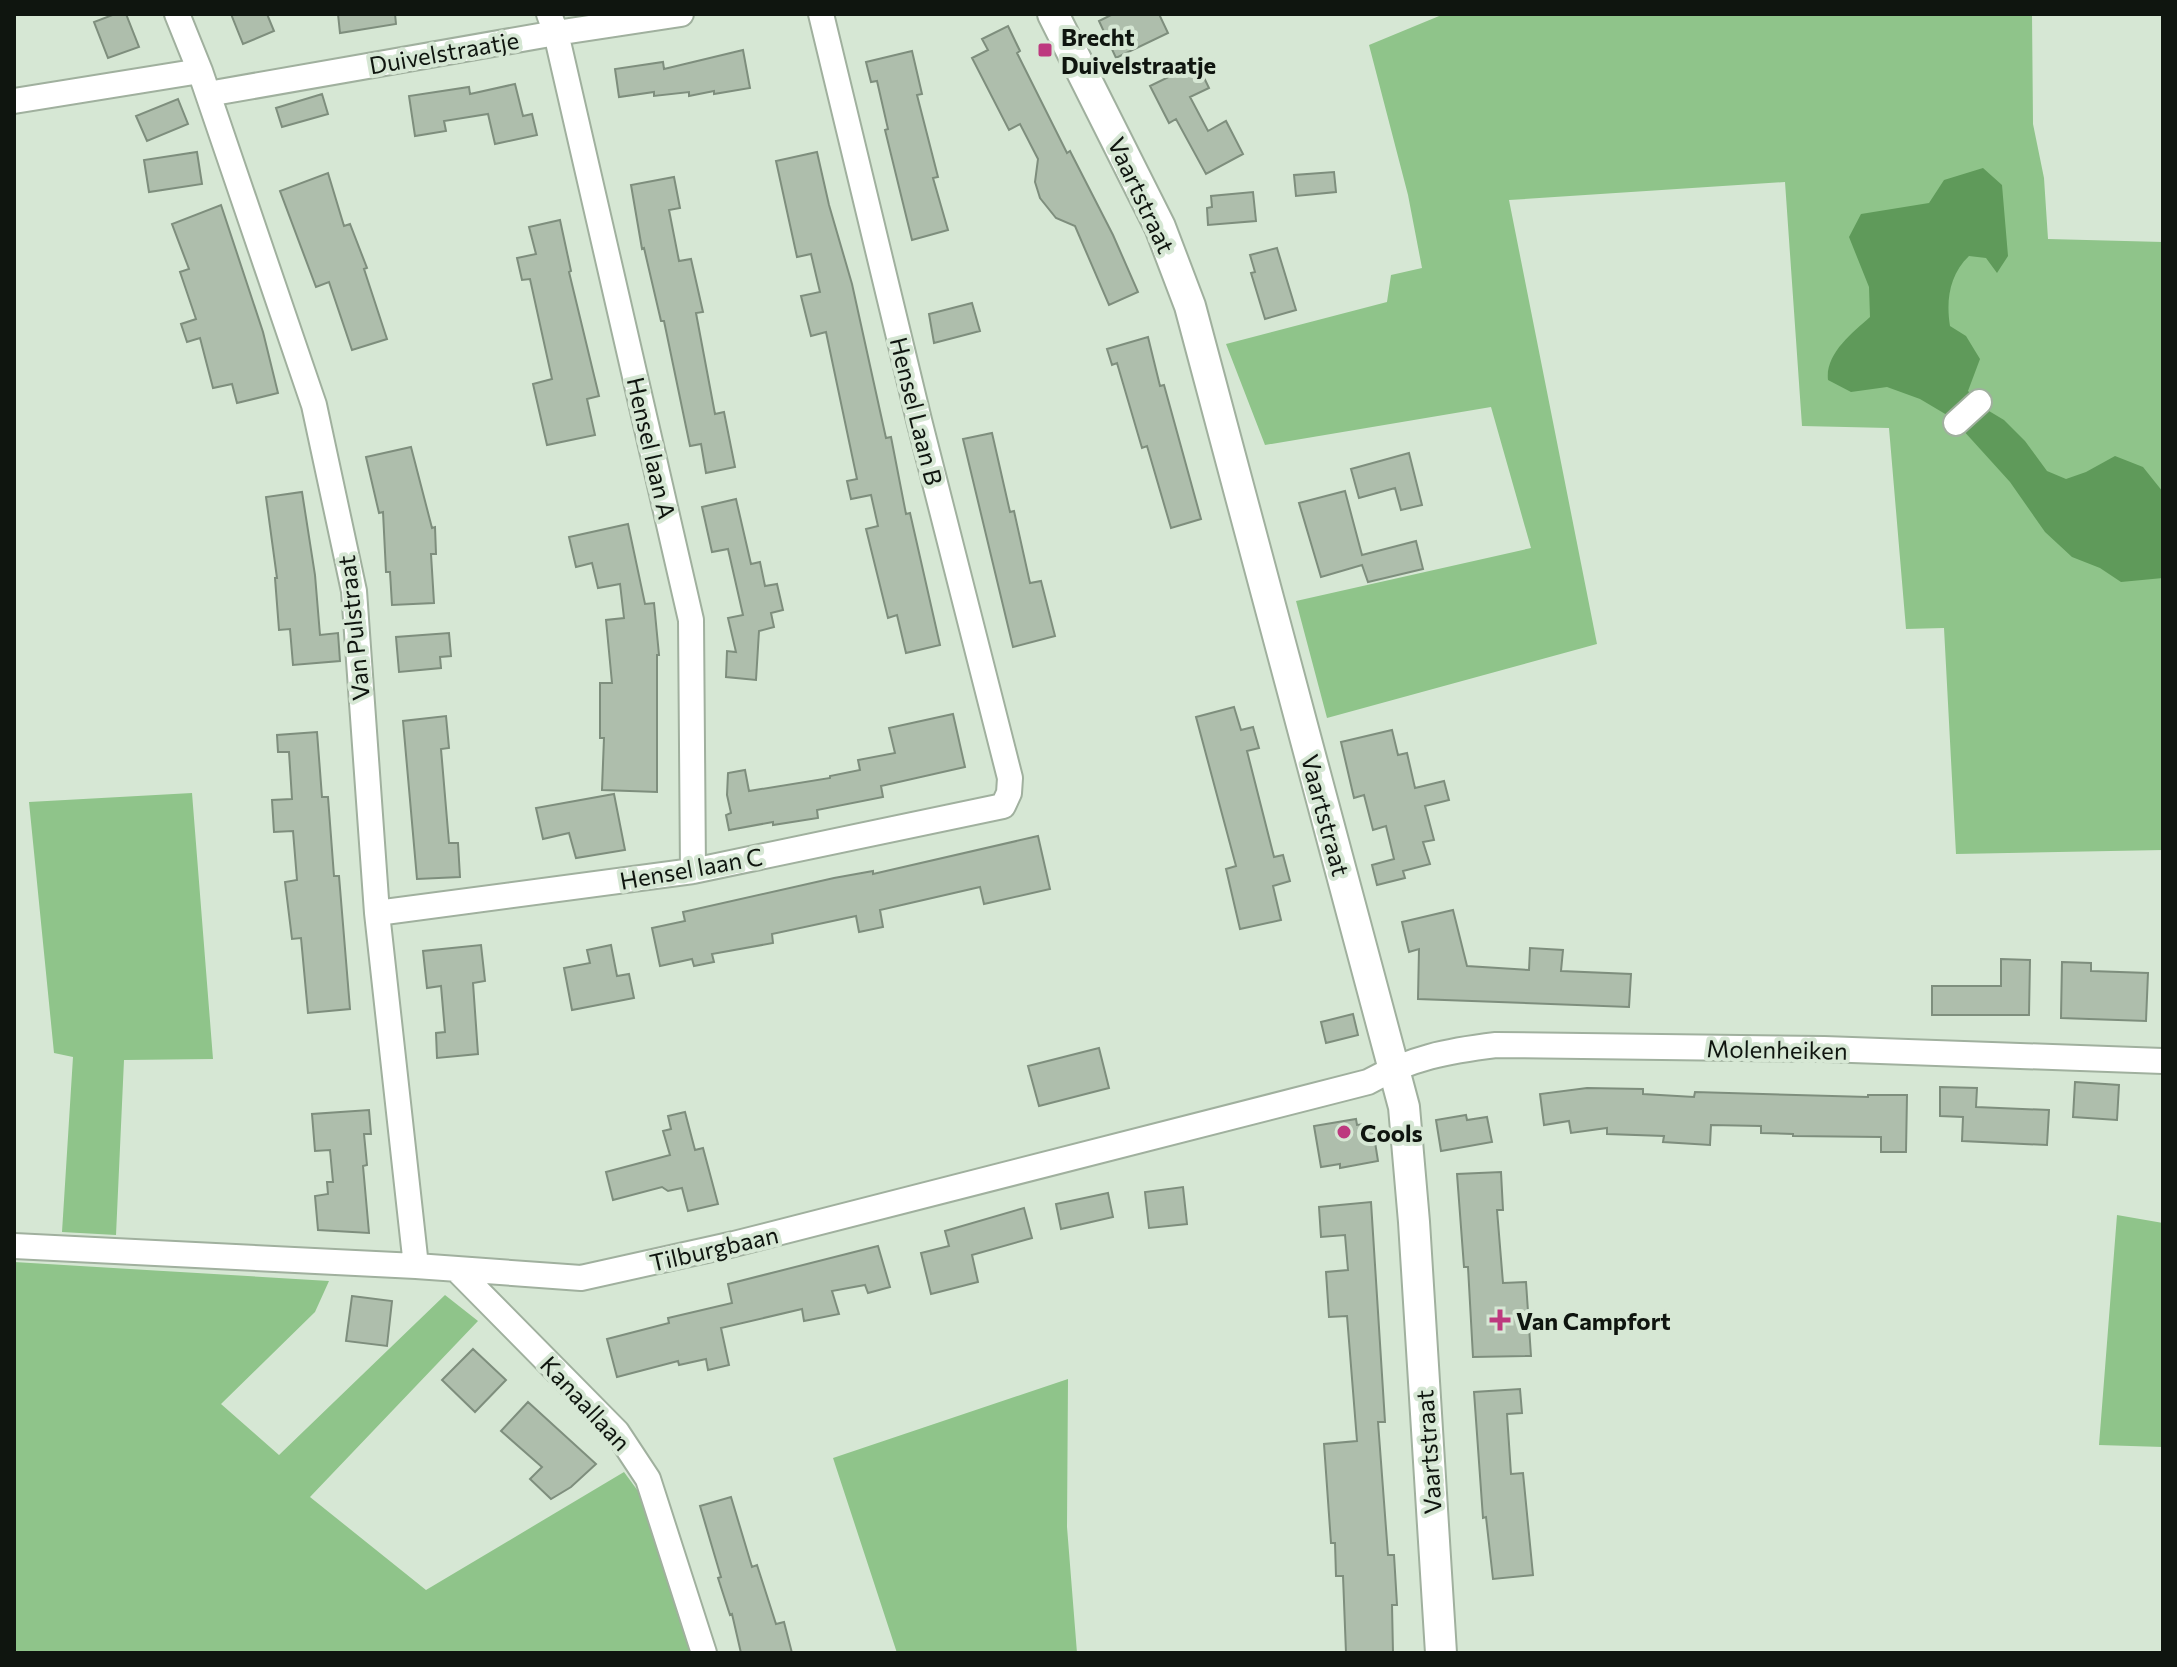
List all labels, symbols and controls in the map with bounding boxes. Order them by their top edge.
place label: Brecht Duivelstraatje [1061,22,1216,79]
street label: Duivelstraatje [367,25,521,79]
marker: Brecht Duivelstraatje [1036,41,1054,59]
street label: Vaartstraat [1103,132,1182,258]
street label: Hensel Laan B [885,334,949,488]
street label: Hensel laan A [622,374,682,522]
street label: Van Pulstraat [331,554,375,702]
street label: Vaartstraat [1296,751,1356,879]
street label: Hensel laan C [617,841,765,895]
street label: Molenheiken [1706,1033,1848,1065]
place label: Cools [1360,1118,1423,1147]
marker: Cools [1335,1123,1353,1141]
street label: Tilburgbaan [647,1219,781,1277]
place label: Van Campfort [1516,1306,1671,1335]
marker: Van Campfort [1491,1311,1509,1329]
street label: Kanaallaan [535,1350,637,1456]
street label: Vaartstraat [1409,1389,1447,1515]

